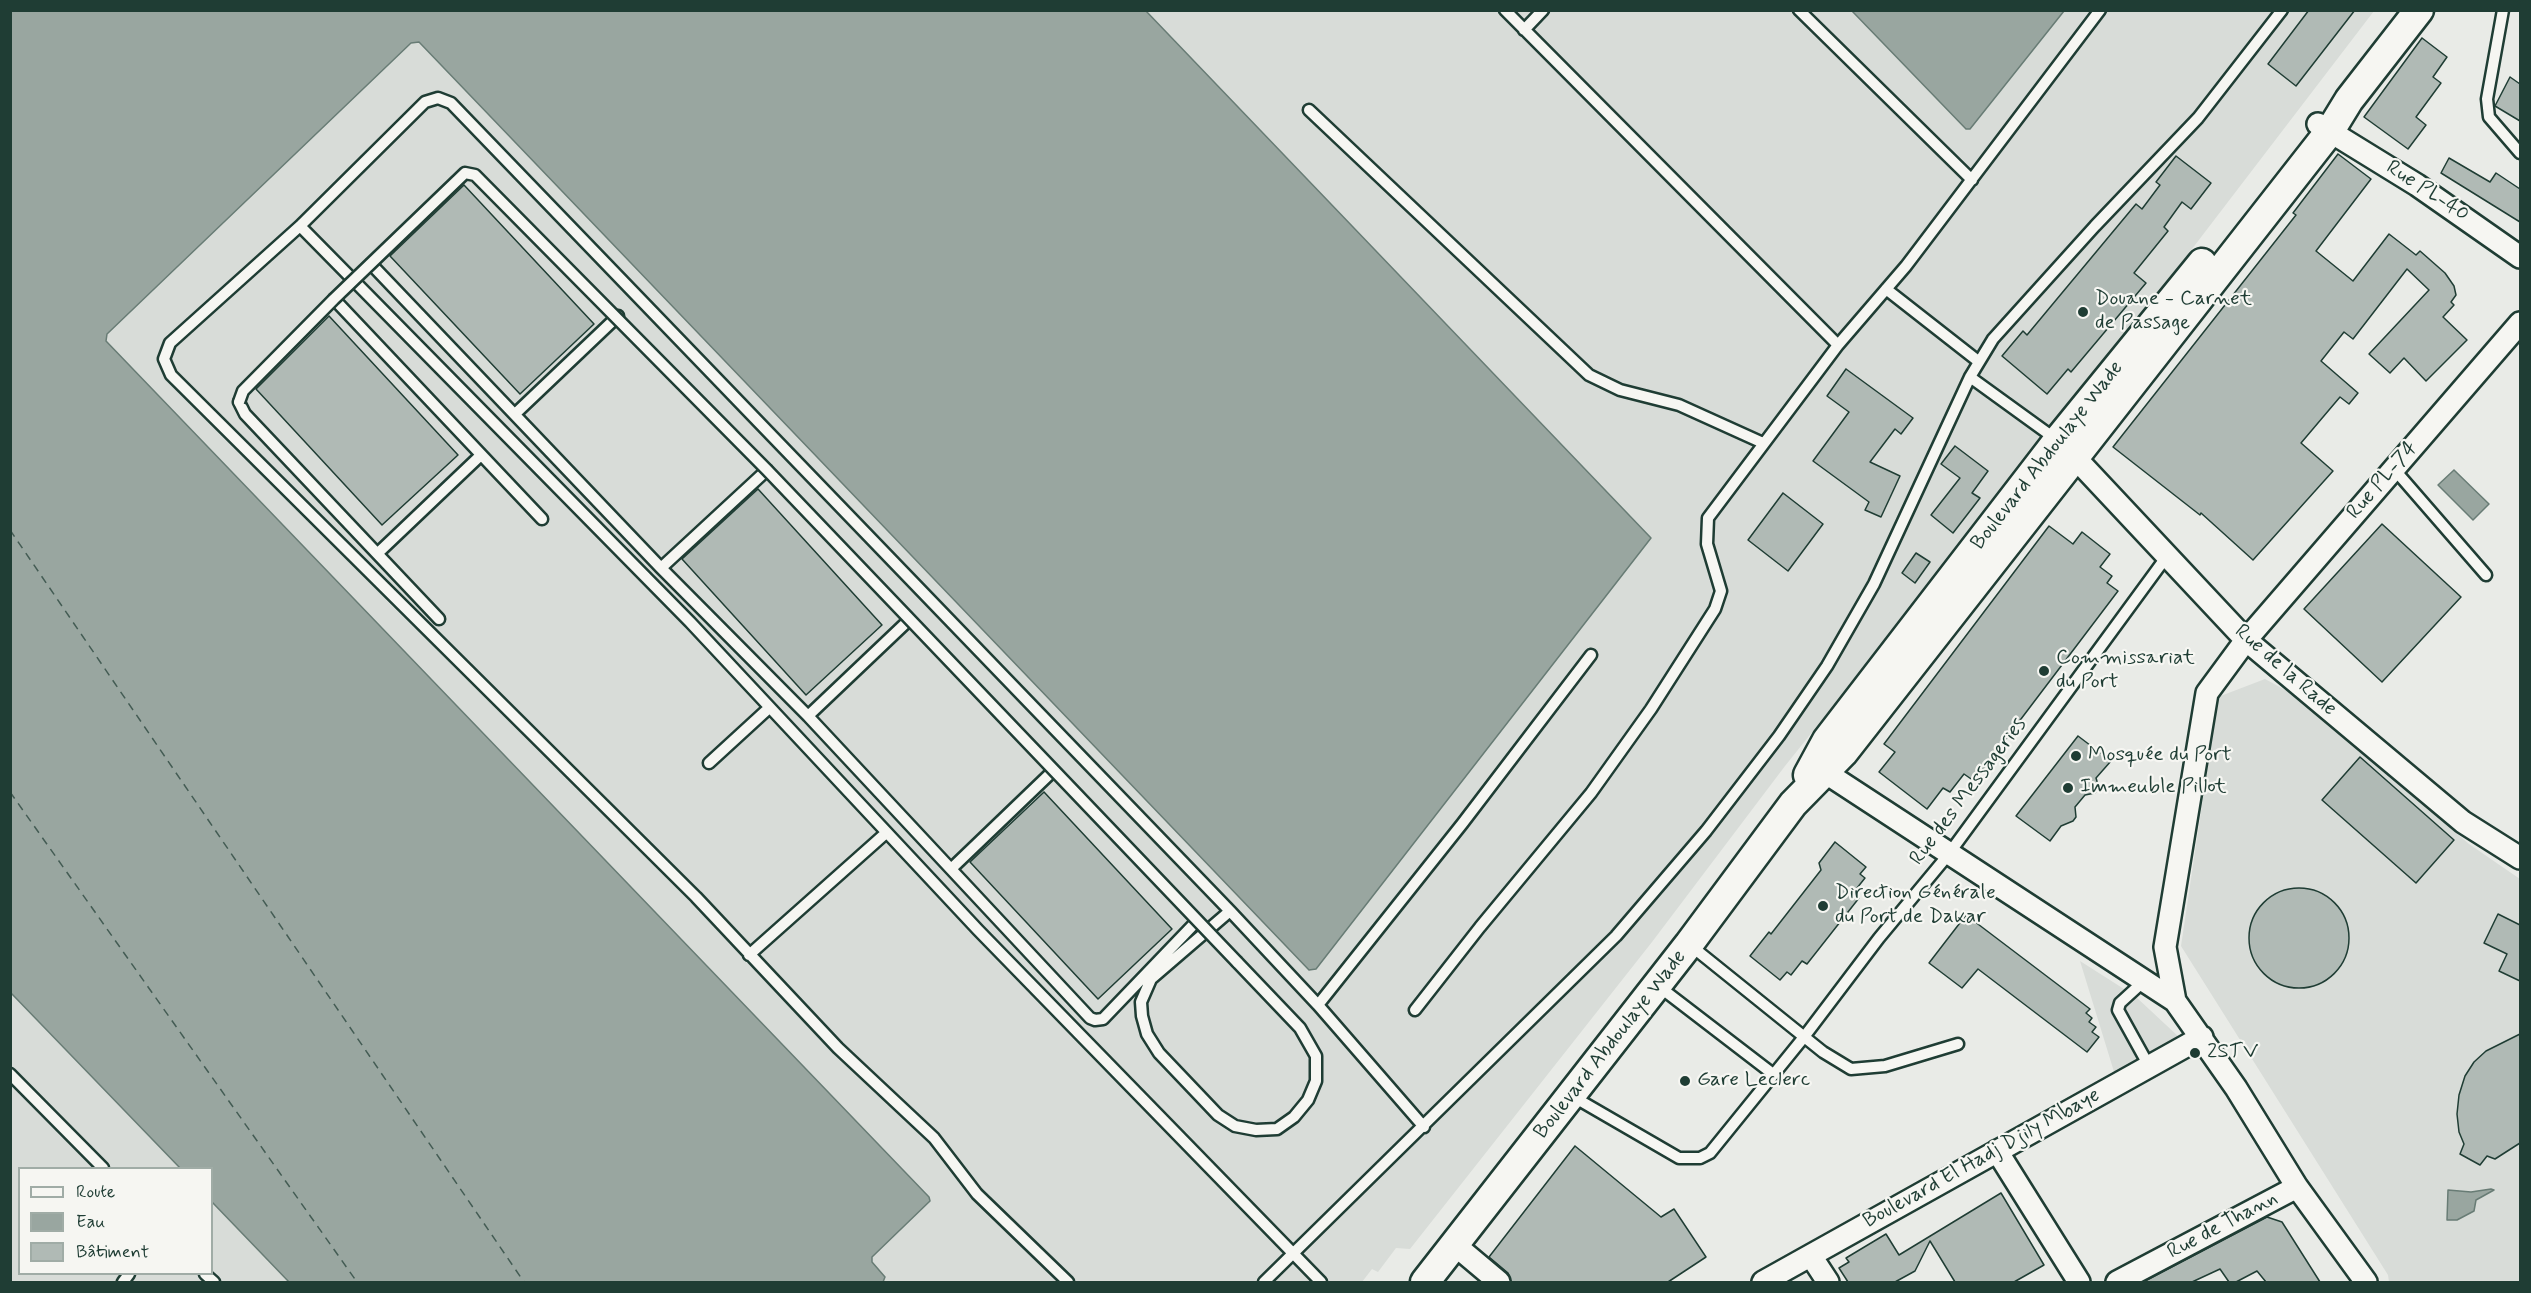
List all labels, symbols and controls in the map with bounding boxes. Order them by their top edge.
street label: Rue PL-40 [2381,156,2473,228]
place label: Douane - Carnet de Passage [2095,287,2252,337]
marker: Douane - Carnet de Passage [2076,305,2090,319]
street label: Boulevard Abdoulaye Wade [1966,356,2130,556]
street label: Rue PL-74 [2342,437,2424,525]
street label: Rue de la Rade [2229,620,2341,722]
place label: Commissariat du Port [2056,646,2195,696]
marker: Commissariat du Port [2037,664,2051,678]
street label: Rue des Messageries [1905,713,2033,871]
place label: Mosquée du Port [2088,743,2232,769]
marker: Mosquée du Port [2069,749,2083,763]
place label: Immeuble Pillot [2080,775,2227,801]
marker: Immeuble Pillot [2061,781,2075,795]
place label: Direction Générale du Port de Dakar [1835,881,1996,931]
marker: Direction Générale du Port de Dakar [1816,899,1830,913]
street label: Boulevard Abdoulaye Wade [1529,945,1693,1145]
place label: 2STV [2207,1040,2259,1066]
marker: 2STV [2188,1046,2202,1060]
place label: Gare Leclerc [1697,1068,1810,1094]
marker: Gare Leclerc [1678,1074,1692,1088]
street label: Boulevard El Hadj Djily Mbaye [1859,1083,2105,1235]
legend [18,1167,213,1275]
text: Route [76,1180,115,1204]
street label: Rue de Thann [2164,1186,2282,1266]
text: Eau [76,1210,105,1234]
text: Bâtiment [76,1240,149,1264]

